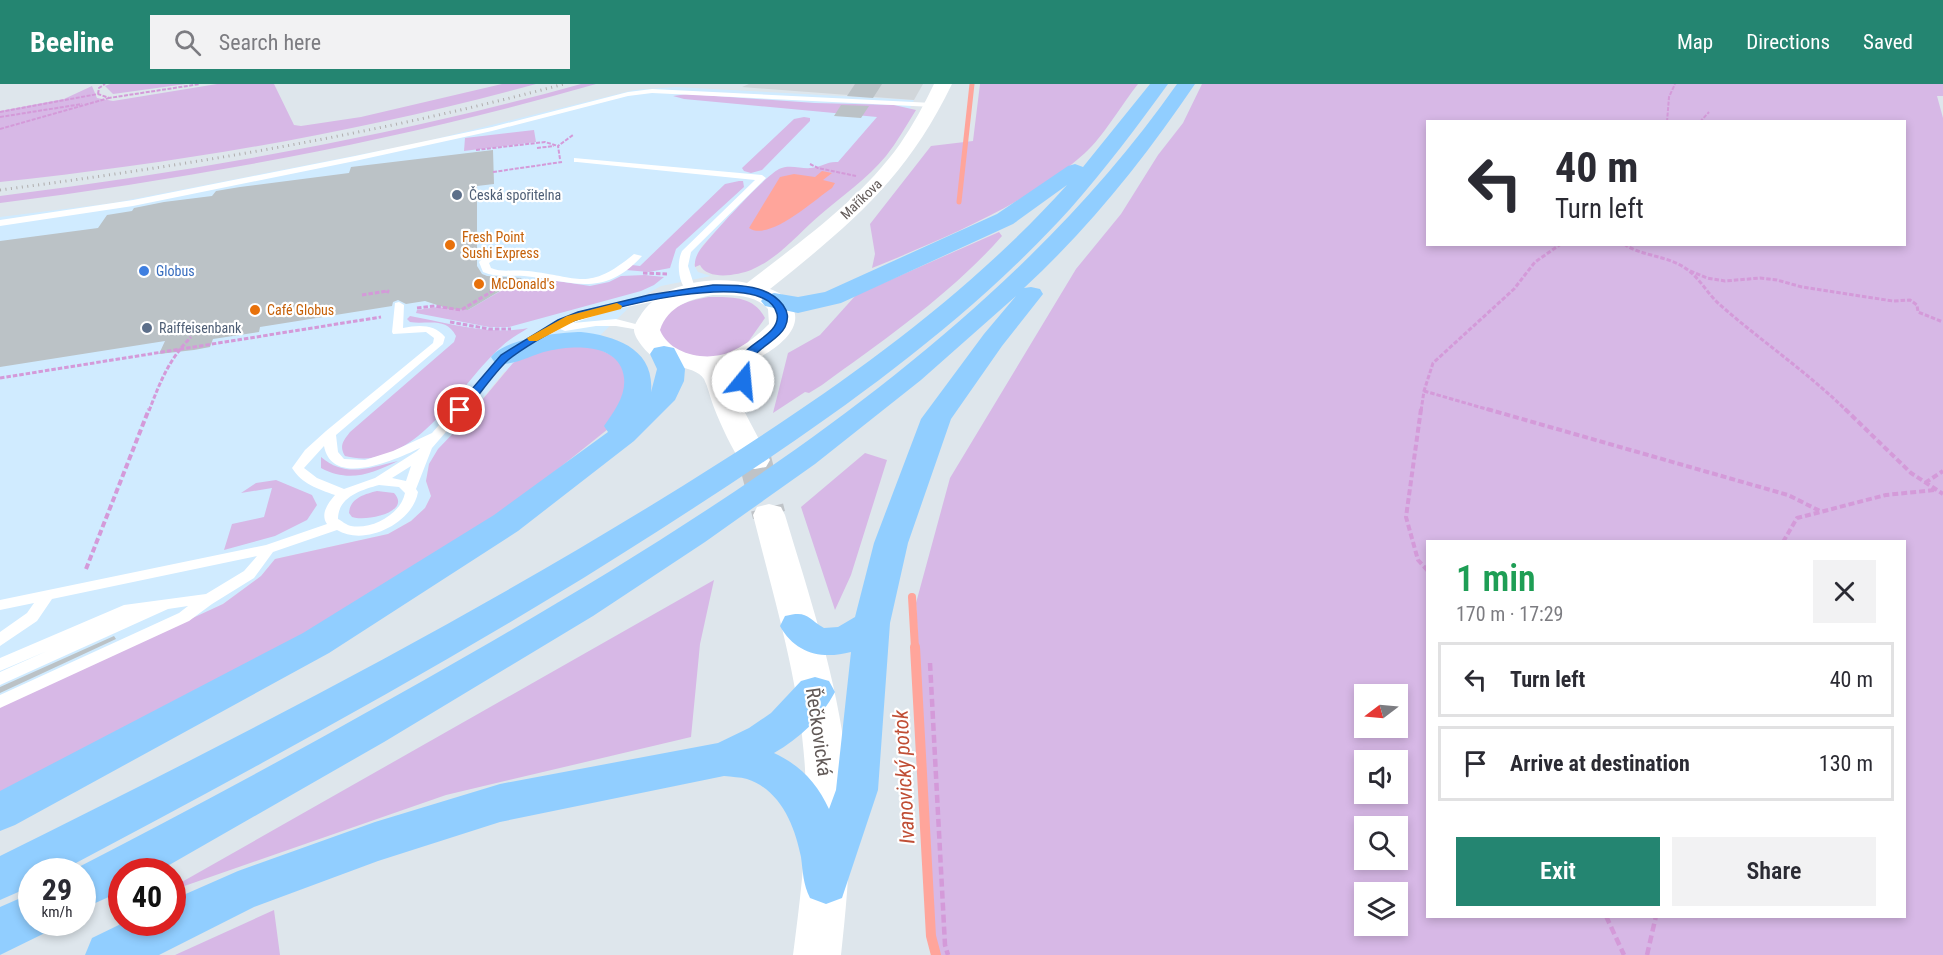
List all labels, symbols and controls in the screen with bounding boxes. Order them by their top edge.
search box [150,15,570,69]
text: Beeline [30,26,114,59]
icon: search [171,26,204,59]
text: Search here [219,30,321,55]
text: Map [1677,30,1713,54]
text: Directions [1746,30,1830,54]
text: Saved [1863,30,1913,54]
text: 40 m [1555,143,1638,192]
icon: left [1456,144,1534,222]
street label: Maříkova [837,176,885,222]
place label: Česká spořitelna [469,186,561,203]
marker: Česká spořitelna [450,188,464,202]
text: Turn left [1555,193,1644,225]
place label: Fresh Point Sushi Express [462,229,539,261]
marker: Fresh Point Sushi Express [443,238,457,252]
place label: Globus [156,263,195,279]
marker: Globus [137,264,151,278]
place label: McDonald's [491,276,555,292]
marker: McDonald's [472,277,486,291]
place label: Café Globus [267,302,334,318]
marker: Café Globus [248,303,262,317]
place label: Raiffeisenbank [159,320,242,336]
marker: Raiffeisenbank [140,321,154,335]
position arrow [711,349,775,413]
pin [434,384,485,435]
icon: arrive [443,393,476,426]
text: 1 min [1456,558,1536,600]
button: close [1813,560,1876,623]
text: 170 m · 17:29 [1456,602,1563,626]
icon: left [1459,663,1492,696]
text: Turn left [1510,667,1585,692]
text: 40 m [1830,667,1873,692]
north arrow [1354,684,1408,738]
map controls [1354,684,1408,936]
street label: Řečkovická [801,686,837,778]
water label: Ivanovický potok [888,709,919,845]
icon: arrive [1459,747,1492,780]
button: sound [1354,750,1408,804]
text: Arrive at destination [1510,751,1690,776]
text: 130 m [1819,751,1873,776]
button: search [1354,816,1408,870]
button: Exit [1456,837,1660,906]
button: Share [1672,837,1876,906]
speed limit sign: 40 [108,858,186,936]
text: 29 [42,872,72,907]
button: layers [1354,882,1408,936]
text: km/h [42,903,72,921]

